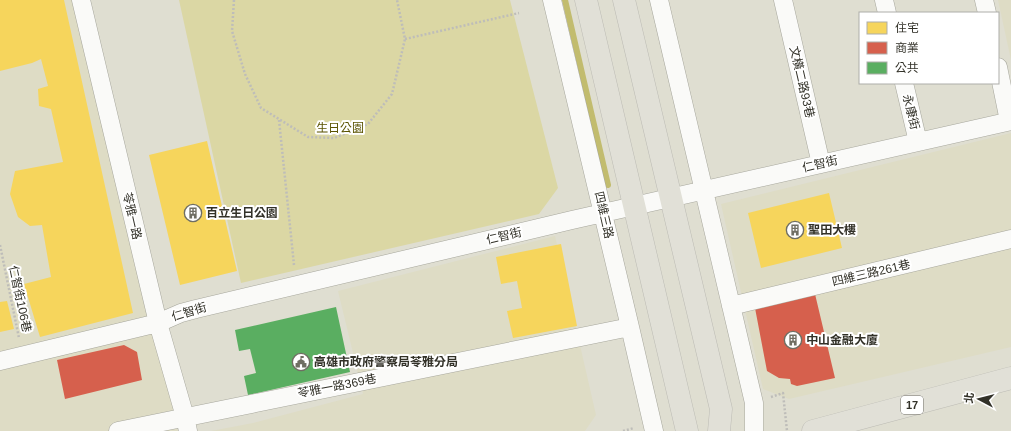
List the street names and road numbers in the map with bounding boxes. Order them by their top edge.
street label: 文橫二路93巷 [787,45,817,119]
street label: 永康街 [900,93,922,131]
street label: 仁智街 [801,153,839,175]
street label: 四維三路 [592,190,616,240]
street label: 苓雅一路 [120,191,144,241]
street label: 仁智街 [485,225,523,247]
street label: 四維三路261巷 [830,257,912,289]
street label: 仁智街106巷 [6,264,34,334]
street label: 仁智街 [170,300,208,324]
street label: 苓雅一路369巷 [296,371,378,401]
road number: 17 [901,396,923,414]

